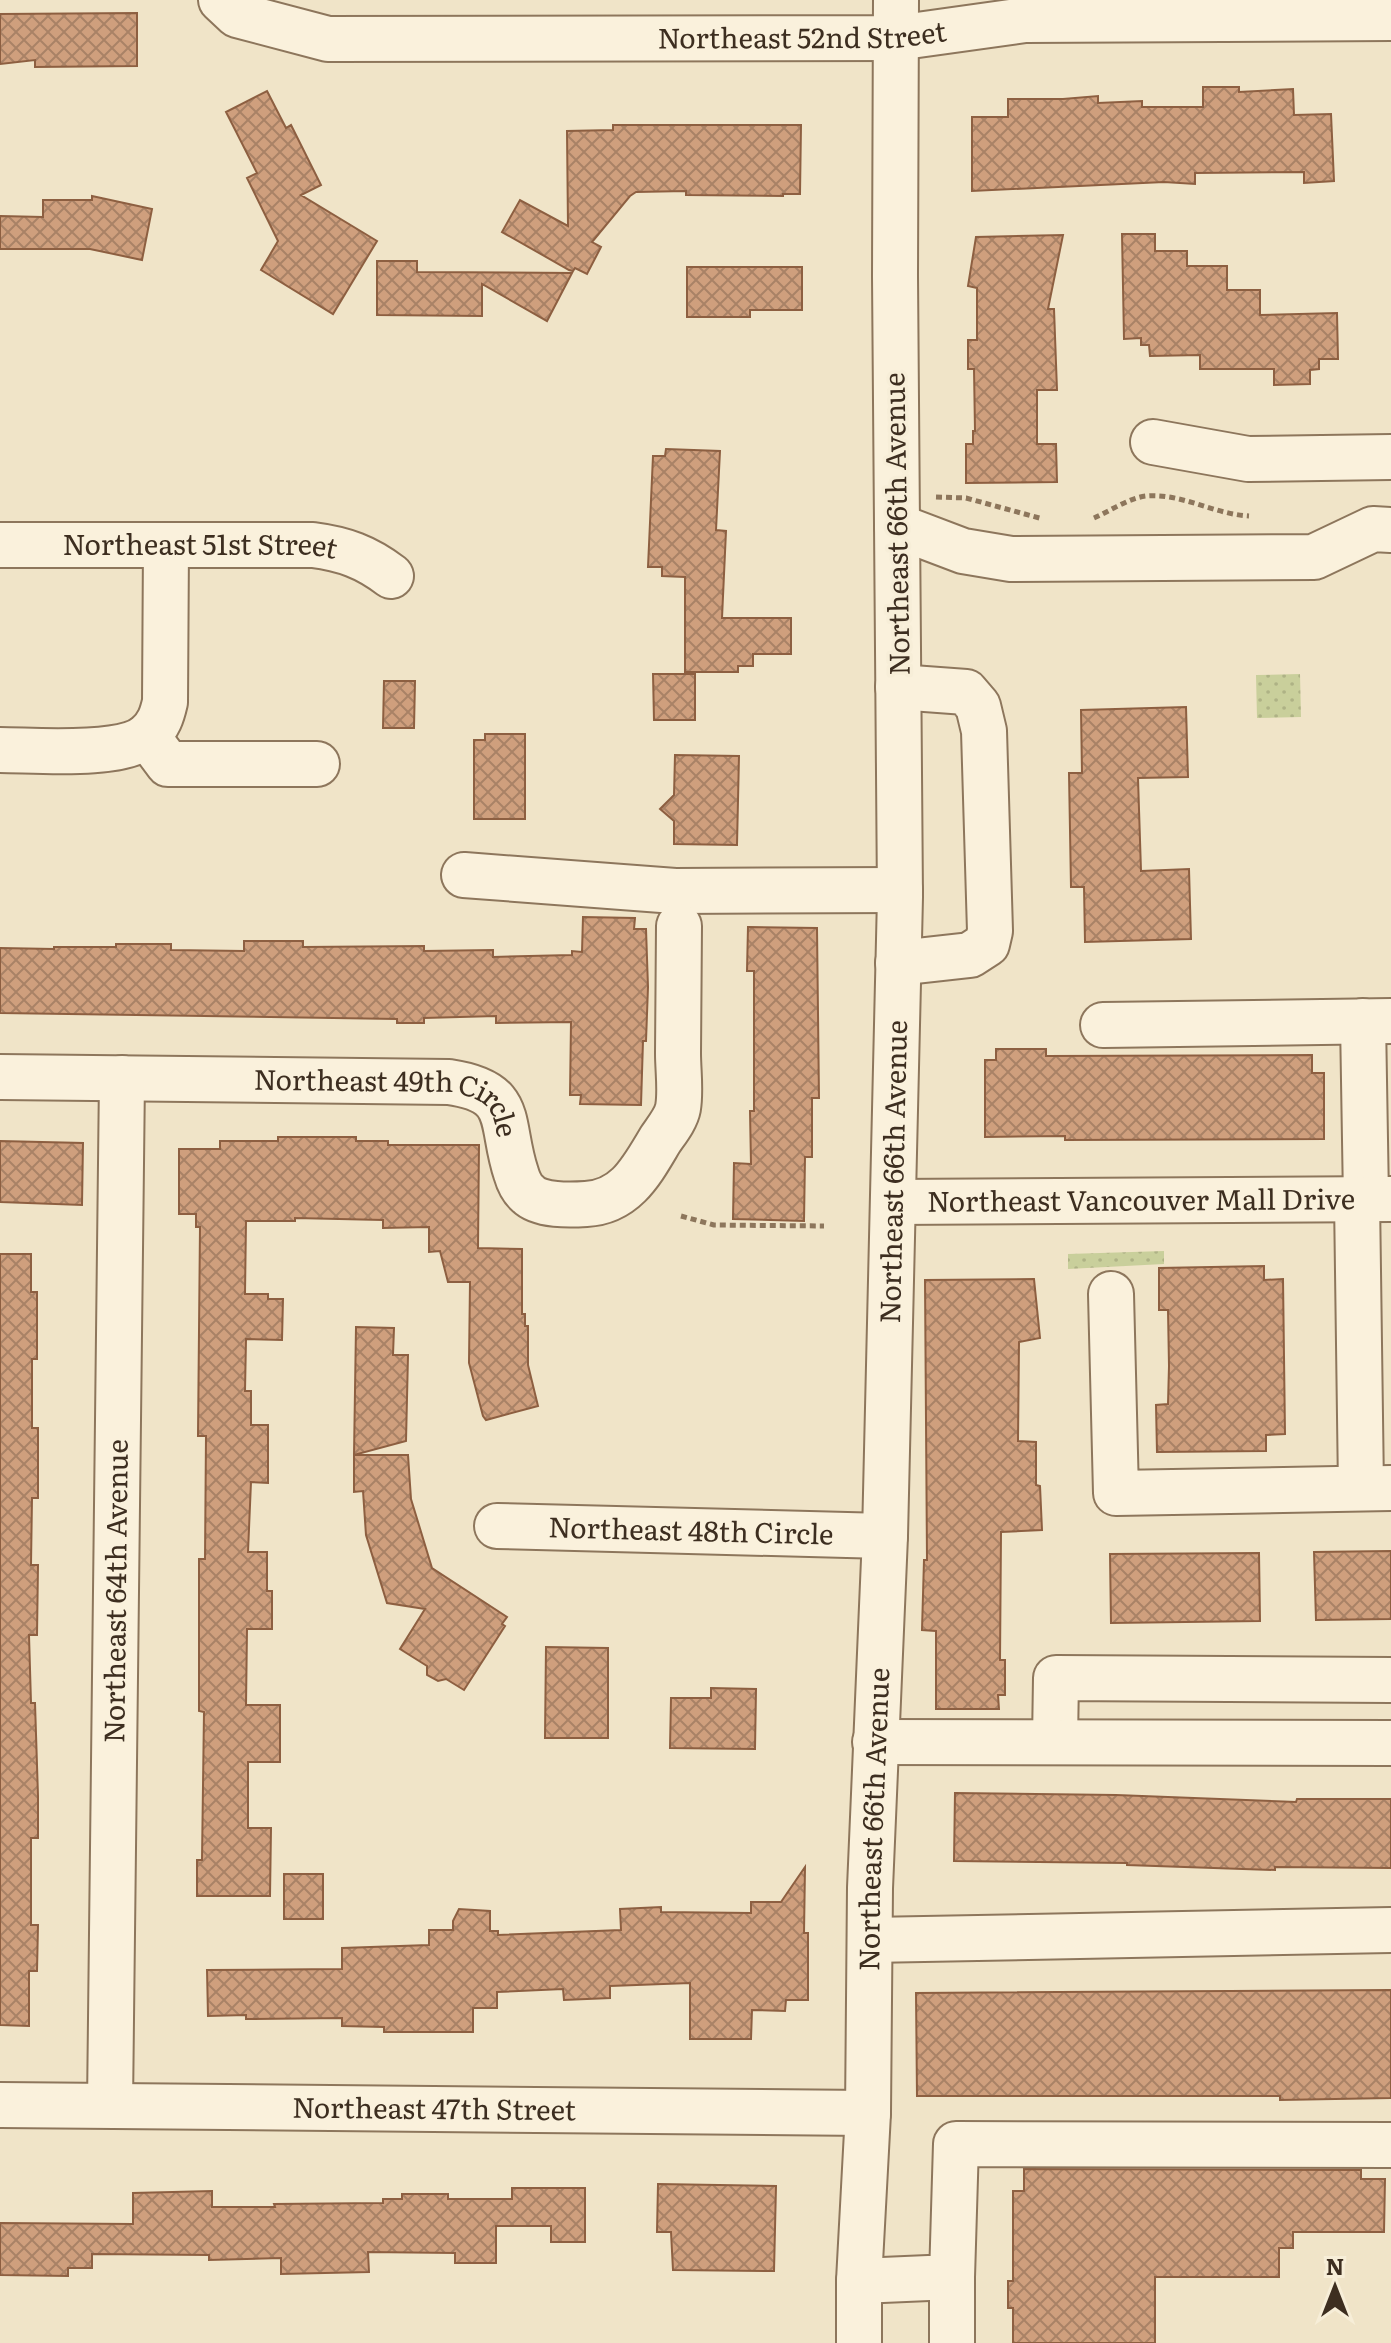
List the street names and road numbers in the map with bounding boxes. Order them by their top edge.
street label: Northeast 52nd Street [657,8,949,57]
street label: Northeast 66th Avenue [871,372,919,676]
street label: Northeast 51st Street [63,522,343,568]
street label: Northeast 66th Avenue [867,1019,916,1324]
street label: Northeast 49th Circle [253,1057,530,1140]
street label: Northeast Vancouver Mall Drive [927,1176,1355,1221]
street label: Northeast 64th Avenue [91,1439,137,1743]
street label: Northeast 48th Circle [548,1504,834,1554]
street label: Northeast 66th Avenue [846,1667,898,1971]
street label: Northeast 47th Street [292,2085,577,2129]

